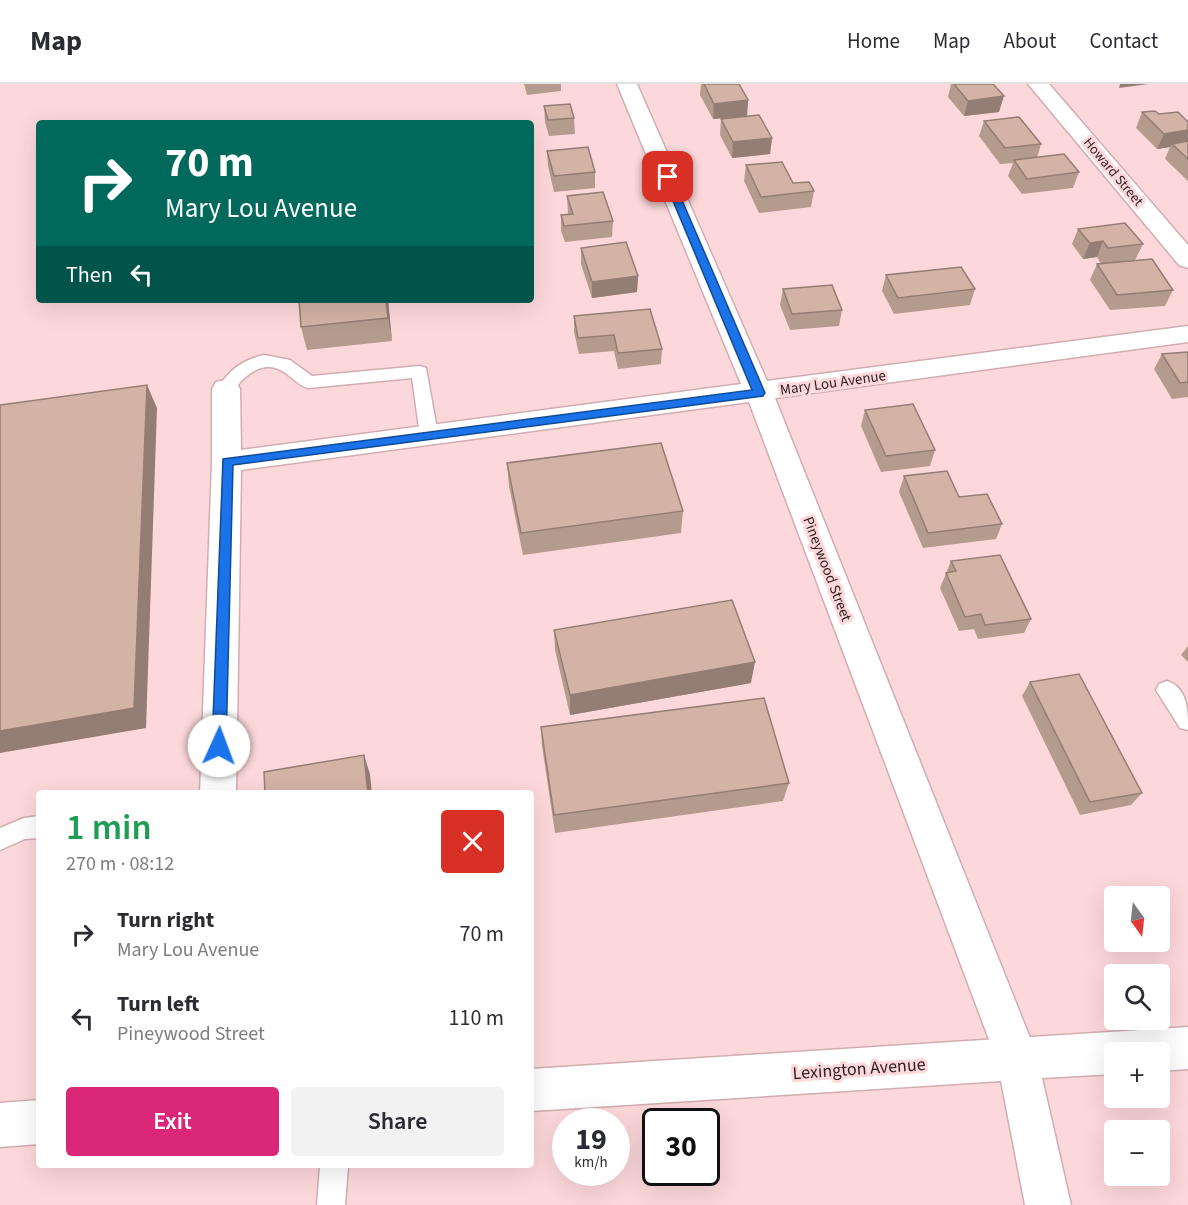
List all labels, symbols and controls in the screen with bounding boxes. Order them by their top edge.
text: Map [30,21,82,61]
text: Home [847,26,900,56]
text: Map [933,26,971,56]
text: About [1004,26,1056,56]
text: Contact [1089,26,1158,56]
text: 70 m [165,133,254,193]
street label: Howard Street [1078,133,1148,211]
icon: right [66,144,144,222]
pin [642,151,693,202]
icon: arrive [651,160,684,193]
text: Mary Lou Avenue [165,189,357,228]
icon: left [125,258,158,291]
text: Then [66,259,113,291]
street label: Mary Lou Avenue [779,365,887,401]
street label: Pineywood Street [797,514,857,624]
position arrow [187,714,251,778]
text: 1 min [66,802,152,853]
button: close [441,810,504,873]
text: 270 m · 08:12 [66,850,174,878]
north arrow [1104,886,1170,952]
map controls [1104,886,1170,1186]
text: Turn right [117,904,214,936]
icon: right [66,918,99,951]
text: 70 m [459,918,504,950]
text: Mary Lou Avenue [117,936,259,964]
button: search [1104,964,1170,1030]
text: Turn left [117,988,199,1020]
icon: left [66,1002,99,1035]
text: 110 m [449,1002,504,1034]
text: Pineywood Street [117,1020,265,1048]
button: + [1104,1042,1170,1108]
street label: Lexington Avenue [792,1052,926,1086]
button: Exit [66,1087,279,1156]
button: Share [291,1087,504,1156]
speed limit sign: 30 [642,1108,720,1186]
text: 19 [575,1118,607,1161]
button: − [1104,1120,1170,1186]
text: km/h [574,1152,608,1173]

